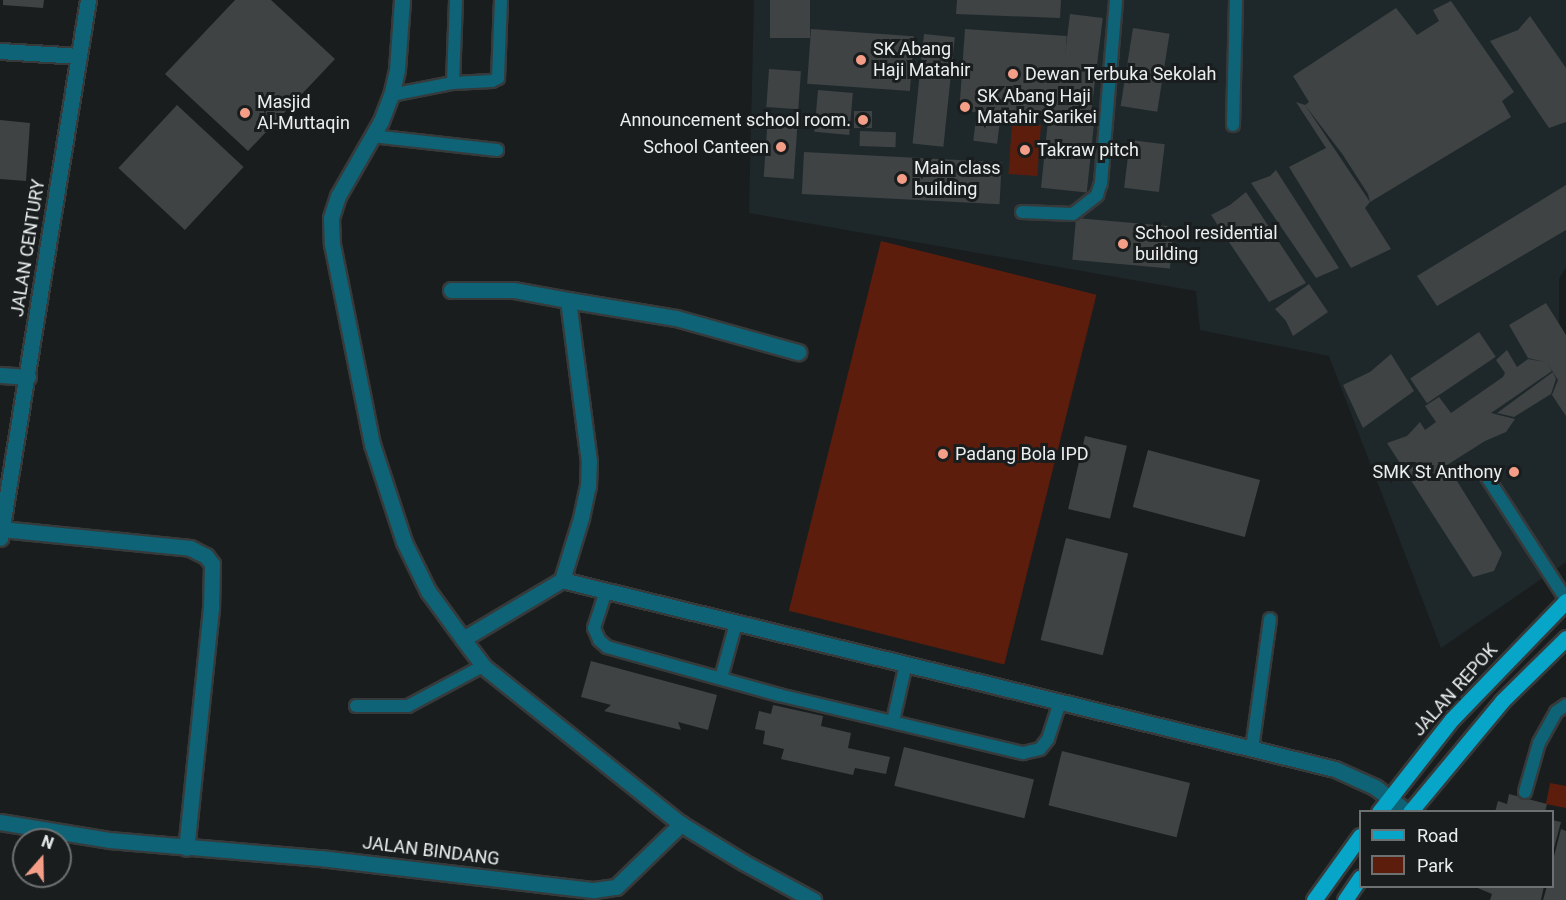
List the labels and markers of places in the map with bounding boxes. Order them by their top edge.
place label: SK Abang Haji Matahir [873,39,970,82]
marker: SK Abang Haji Matahir [854,53,868,67]
place label: Dewan Terbuka Sekolah [1025,63,1217,85]
marker: Dewan Terbuka Sekolah [1006,67,1020,81]
place label: SK Abang Haji Matahir Sarikei [977,86,1097,128]
place label: Masjid Al-Muttaqin [257,92,350,134]
marker: SK Abang Haji Matahir Sarikei [958,100,972,114]
marker: Masjid Al-Muttaqin [238,106,252,120]
place label: Announcement school room. [620,109,851,131]
marker: Announcement school room. [856,113,870,127]
place label: School Canteen [643,136,769,158]
place label: Takraw pitch [1037,139,1139,161]
marker: School Canteen [774,140,788,154]
marker: Takraw pitch [1018,143,1032,157]
place label: Main class building [914,158,1000,201]
marker: Main class building [895,172,909,186]
place label: School residential building [1135,223,1278,266]
marker: School residential building [1116,237,1130,251]
place label: Padang Bola IPD [955,443,1089,465]
marker: Padang Bola IPD [936,447,950,461]
place label: SMK St Anthony [1373,461,1502,483]
marker: SMK St Anthony [1507,465,1521,479]

